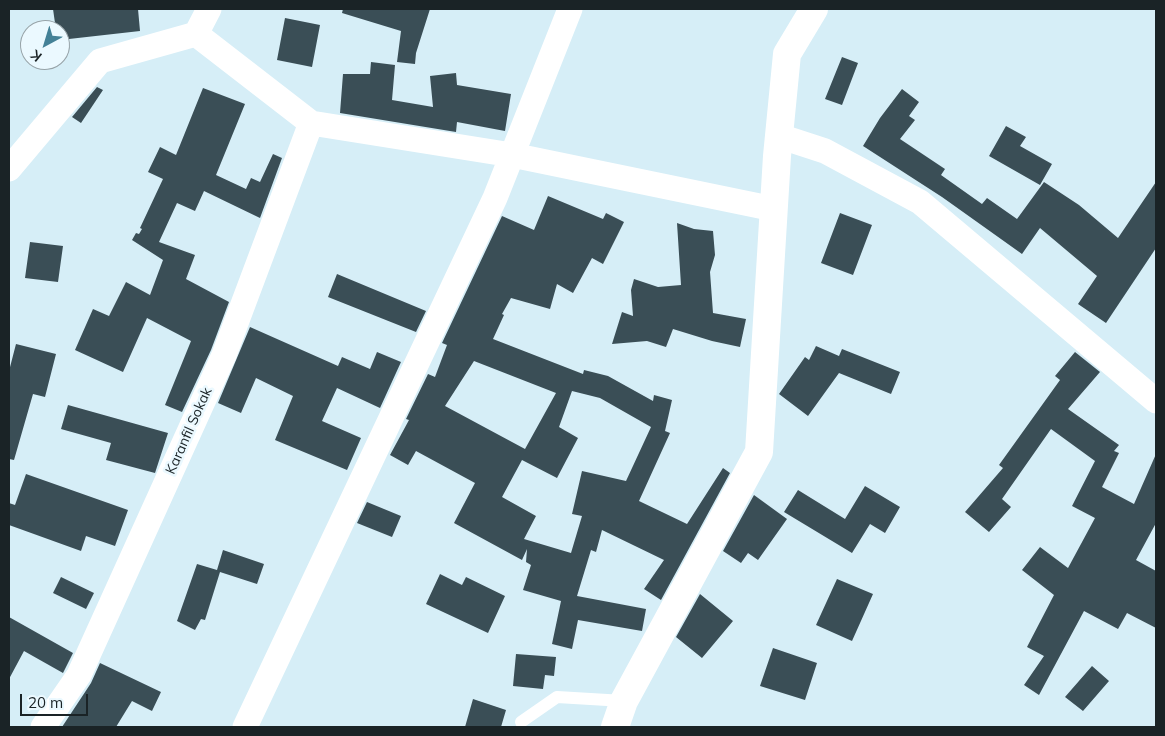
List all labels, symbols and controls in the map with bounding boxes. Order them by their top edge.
north arrow [20,20,70,70]
text: K [27,46,45,66]
street label: Karanfil Sokak [162,385,216,477]
scale bar [22,684,90,716]
text: 20 m [28,693,63,712]

